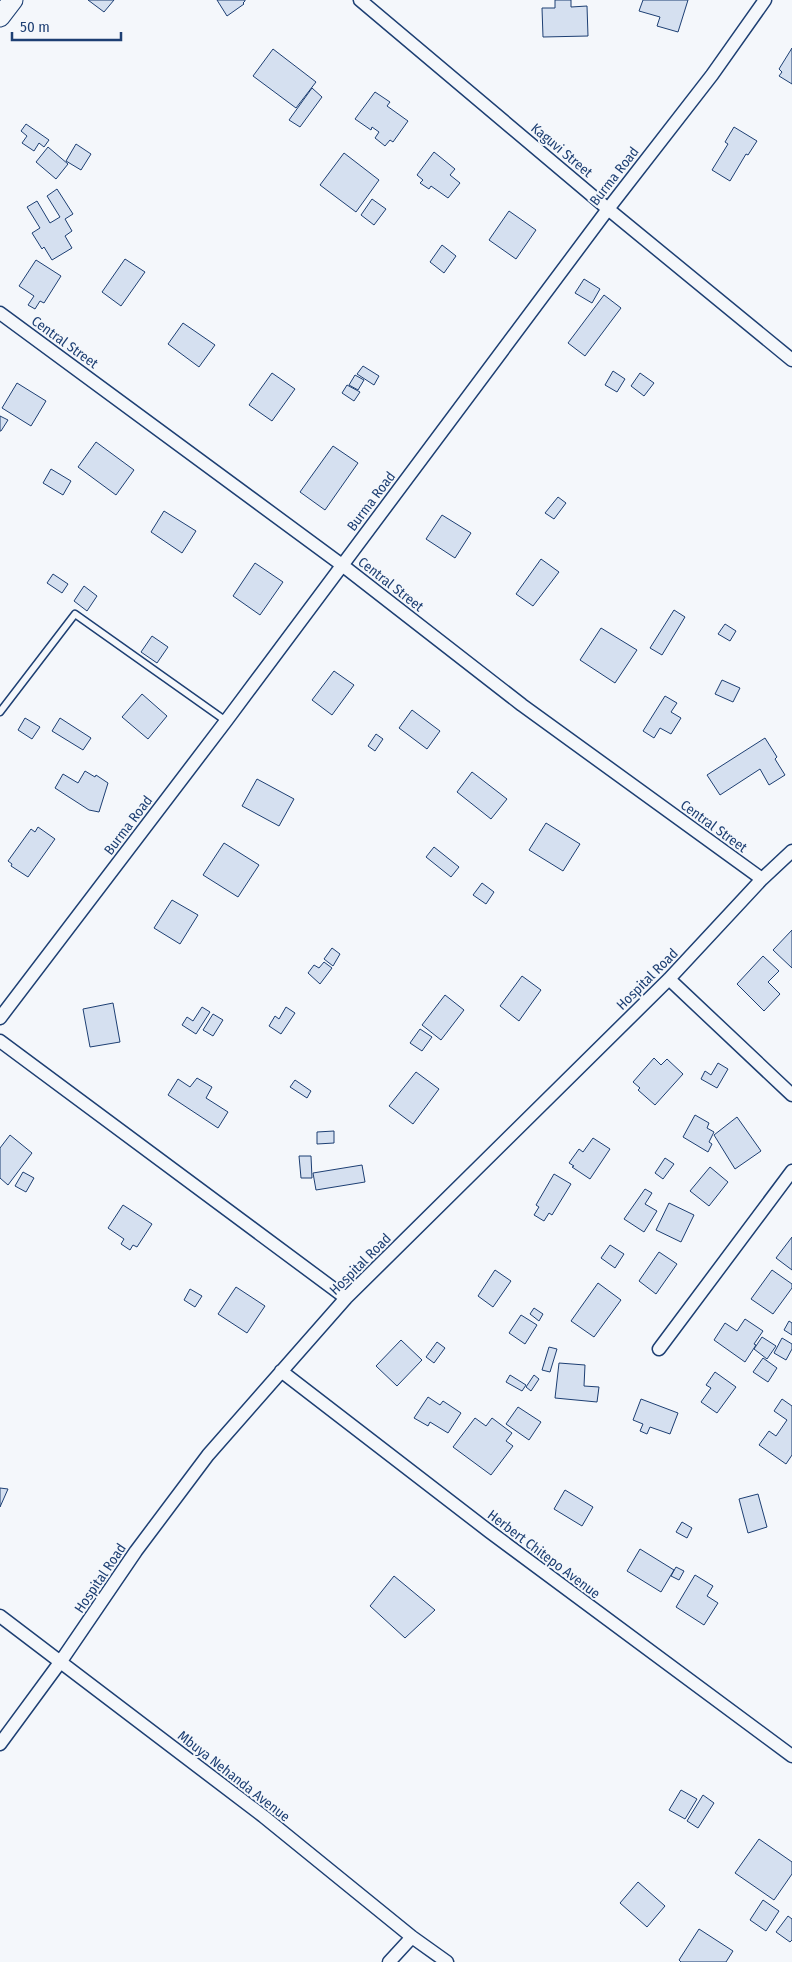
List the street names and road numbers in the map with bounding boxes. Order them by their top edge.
street label: Kaguvi Street [527,120,596,181]
street label: Burma Road [586,144,643,209]
street label: Central Street [28,313,102,373]
street label: Burma Road [344,468,399,534]
street label: Central Street [355,554,427,615]
street label: Burma Road [101,792,156,858]
street label: Central Street [677,797,751,857]
street label: Hospital Road [613,945,682,1014]
street label: Hospital Road [326,1230,395,1299]
street label: Herbert Chitepo Avenue [484,1506,603,1602]
street label: Hospital Road [71,1540,130,1616]
street label: Mbuya Nehanda Avenue [174,1727,293,1826]

